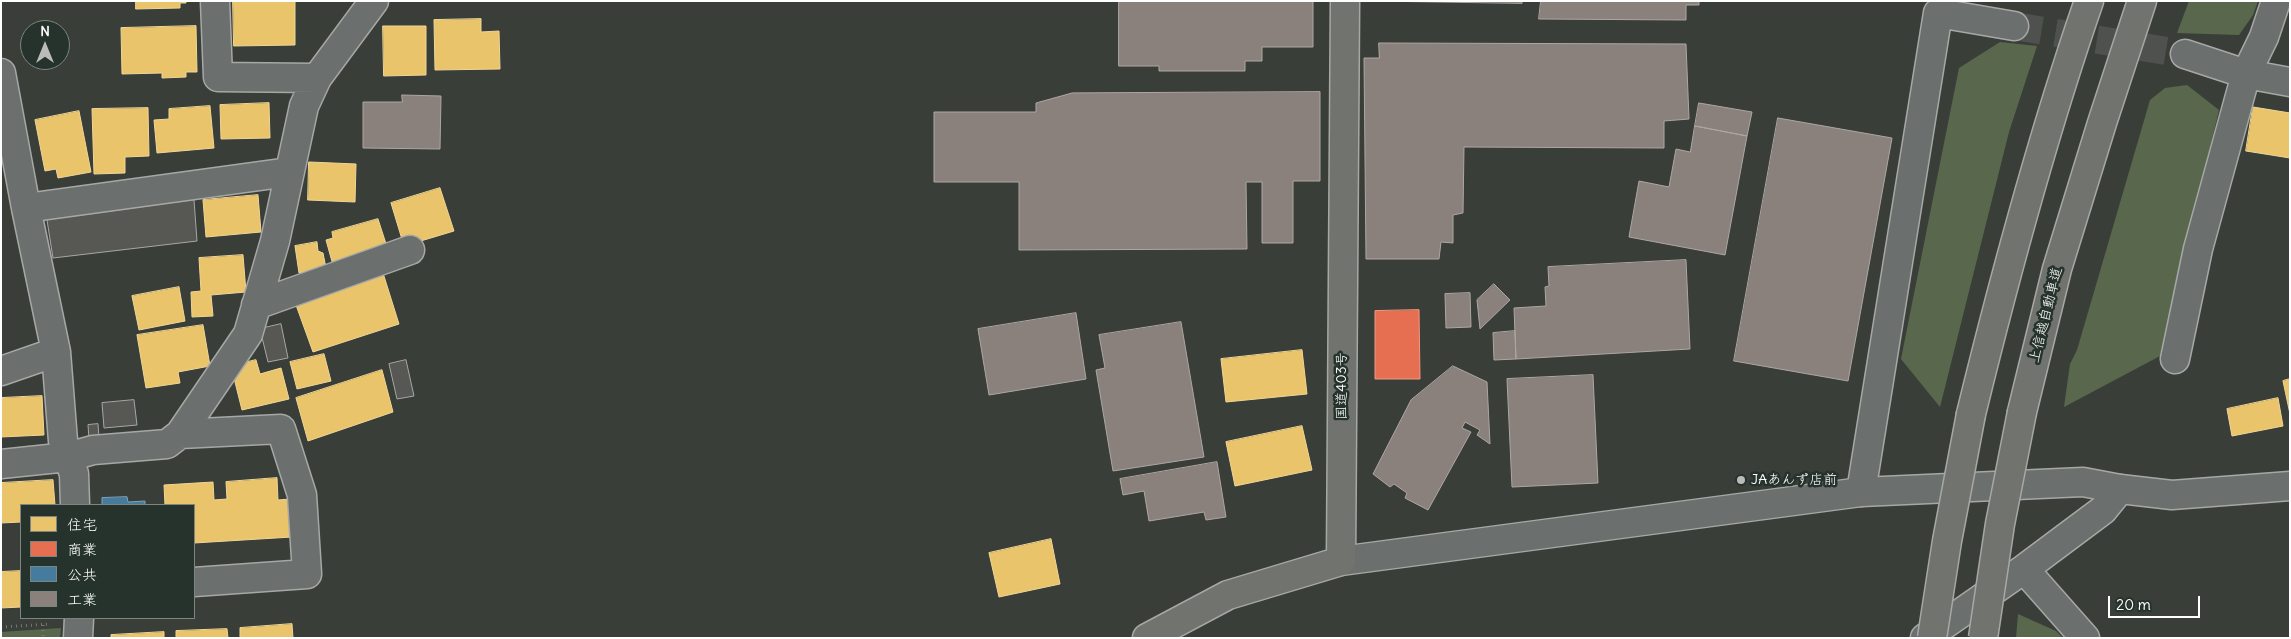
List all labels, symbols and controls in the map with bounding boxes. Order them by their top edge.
north arrow [20,20,70,70]
text: N [40,22,50,40]
street label: 上信越自動車道 [2026,265,2066,365]
street label: 国道403号 [1334,352,1350,420]
place label: JAあんず店前 [1751,472,1837,488]
marker: JAあんず店前 [1735,474,1747,486]
legend [20,504,195,619]
text: 住宅 [67,515,97,534]
text: 商業 [67,540,97,559]
text: 公共 [67,565,97,584]
scale bar [2111,586,2204,618]
text: 工業 [67,590,97,609]
text: 20 m [2116,595,2151,614]

